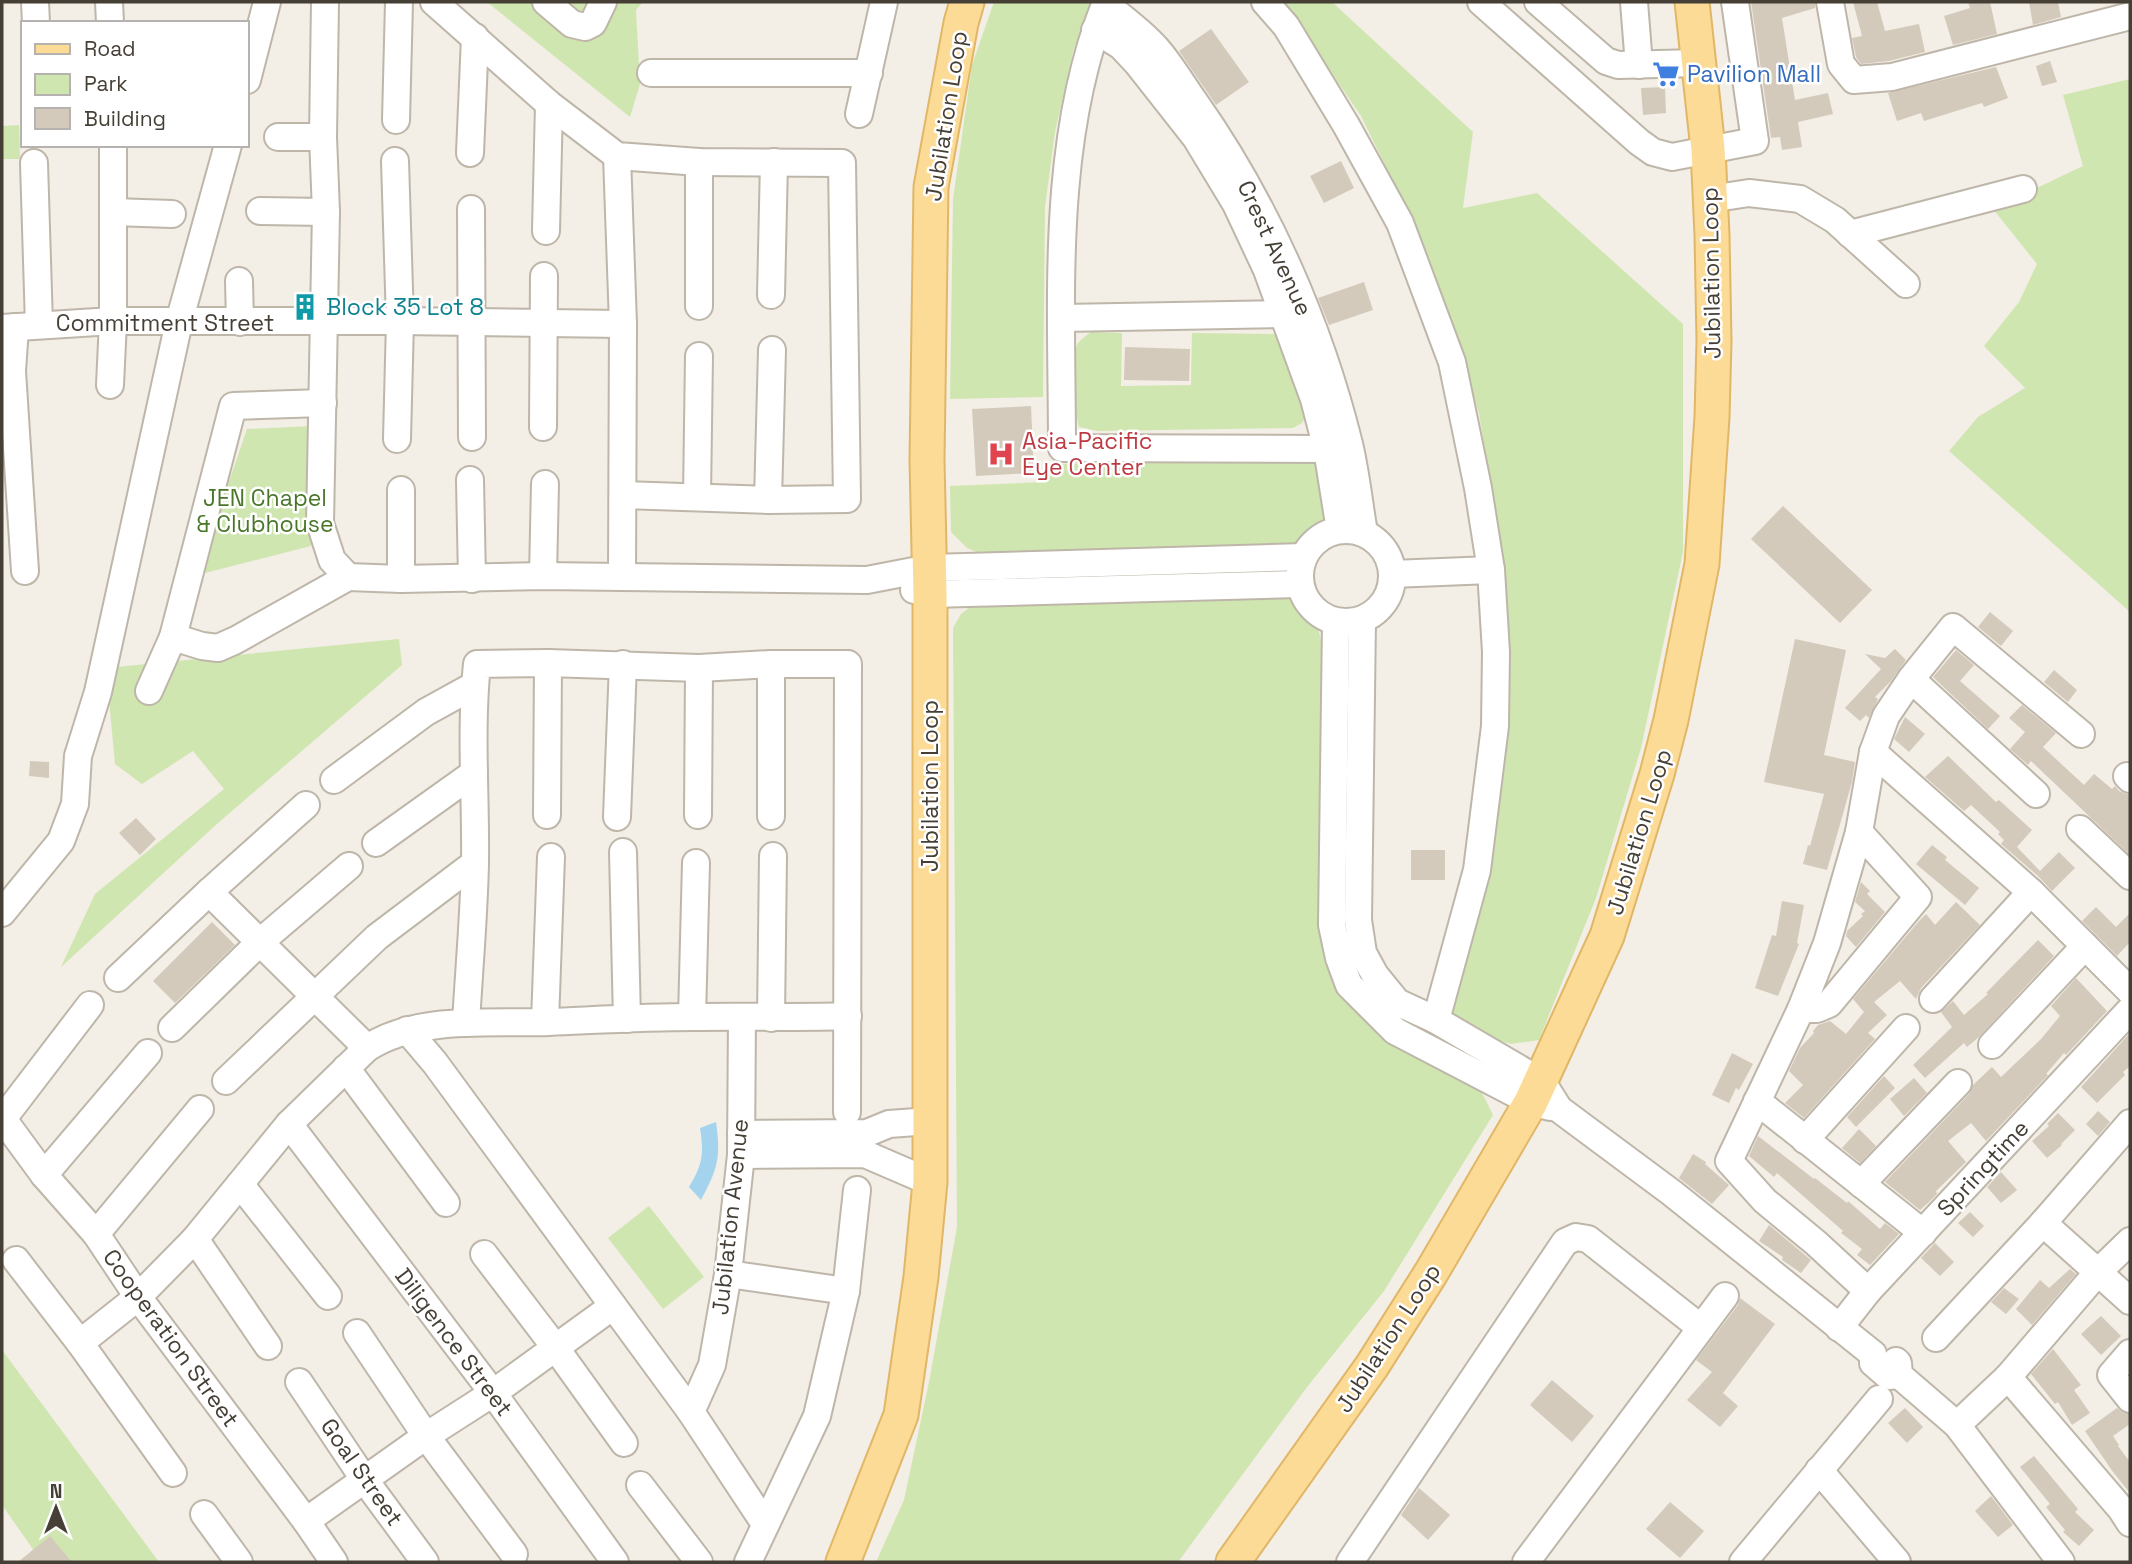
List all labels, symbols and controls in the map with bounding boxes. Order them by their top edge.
legend [21,21,248,147]
street label: Jubilation Loop [918,29,974,203]
text: Road [84,35,136,62]
supermarket icon: Pavilion Mall [1651,59,1681,89]
place label: Pavilion Mall [1687,59,1821,89]
text: Park [84,70,128,97]
text: Building [84,105,166,132]
street label: Crest Avenue [1231,176,1319,320]
street label: Jubilation Loop [1695,187,1727,359]
building icon: Block 35 Lot 8 [290,292,320,322]
place label: Block 35 Lot 8 [326,292,484,322]
street label: Commitment Street [56,308,274,338]
place label: Asia-Pacific Eye Center [1022,426,1153,482]
hospital icon: Asia-Pacific Eye Center [986,439,1016,469]
park label: JEN Chapel & Clubhouse [196,483,334,539]
street label: Jubilation Loop [915,700,945,872]
street label: Jubilation Loop [1600,745,1678,919]
street label: Springtime [1931,1113,2035,1223]
street label: Jubilation Avenue [705,1117,755,1317]
street label: Cooperation Street [96,1243,246,1433]
street label: Jubilation Loop [1329,1258,1447,1418]
street label: Diligence Street [388,1262,520,1422]
street label: Goal Street [314,1412,410,1532]
north arrow [21,1473,91,1543]
text: N [50,1479,62,1504]

